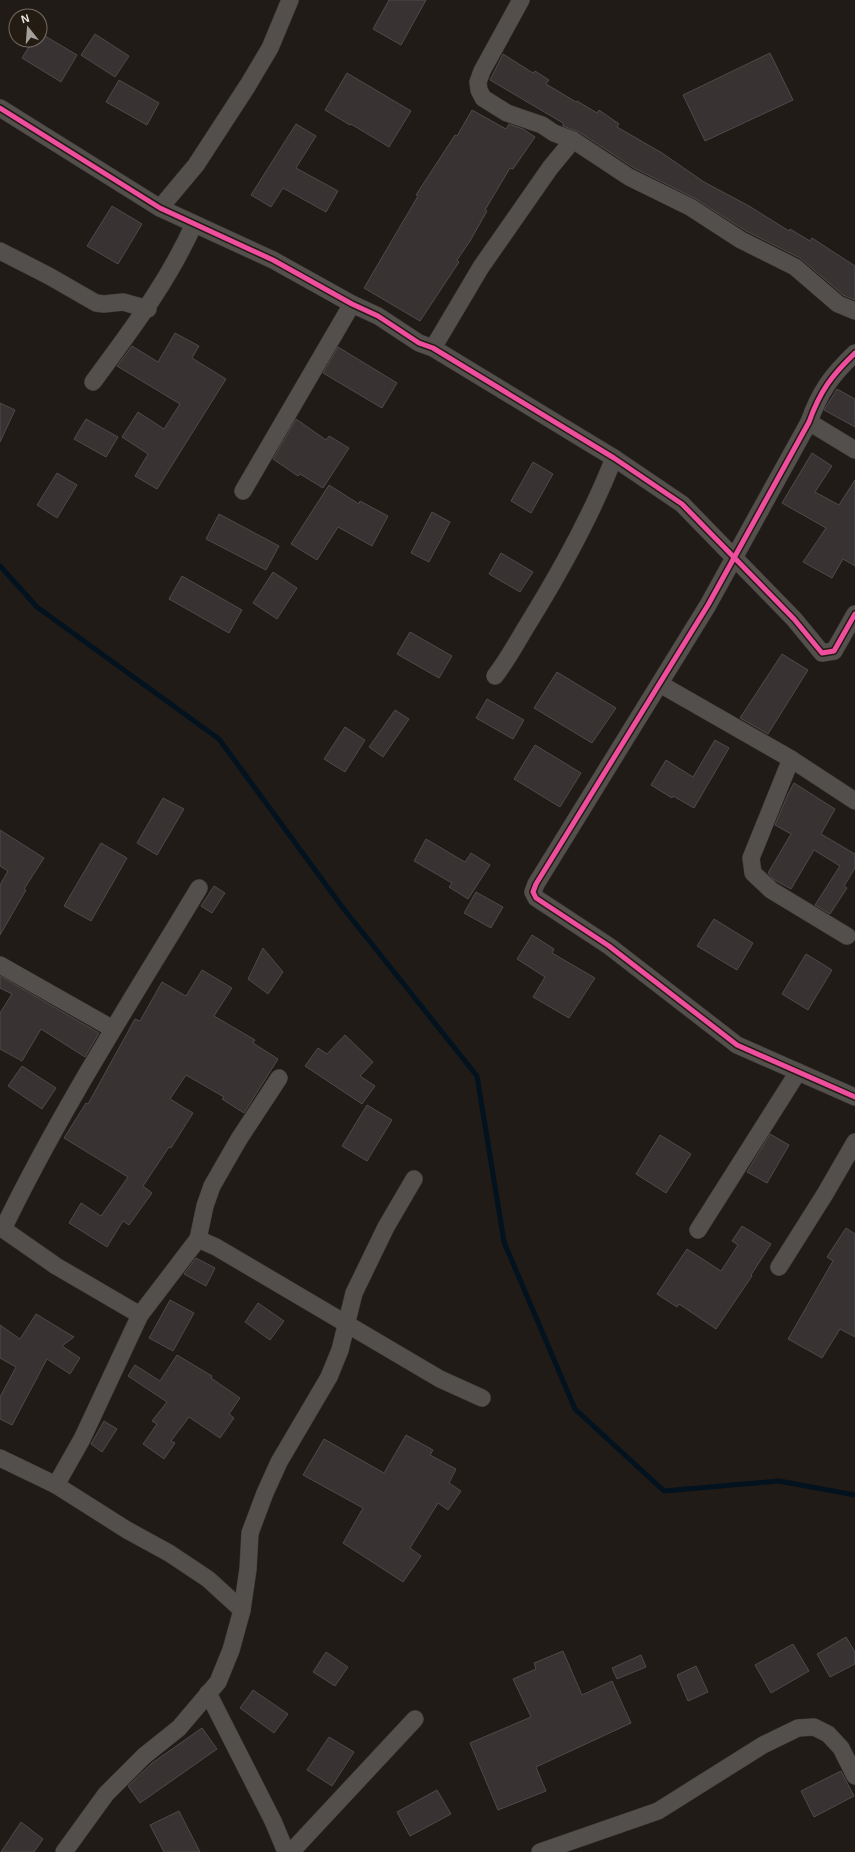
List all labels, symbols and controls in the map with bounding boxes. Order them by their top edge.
north arrow [8,8,48,48]
text: N [20,12,31,25]

